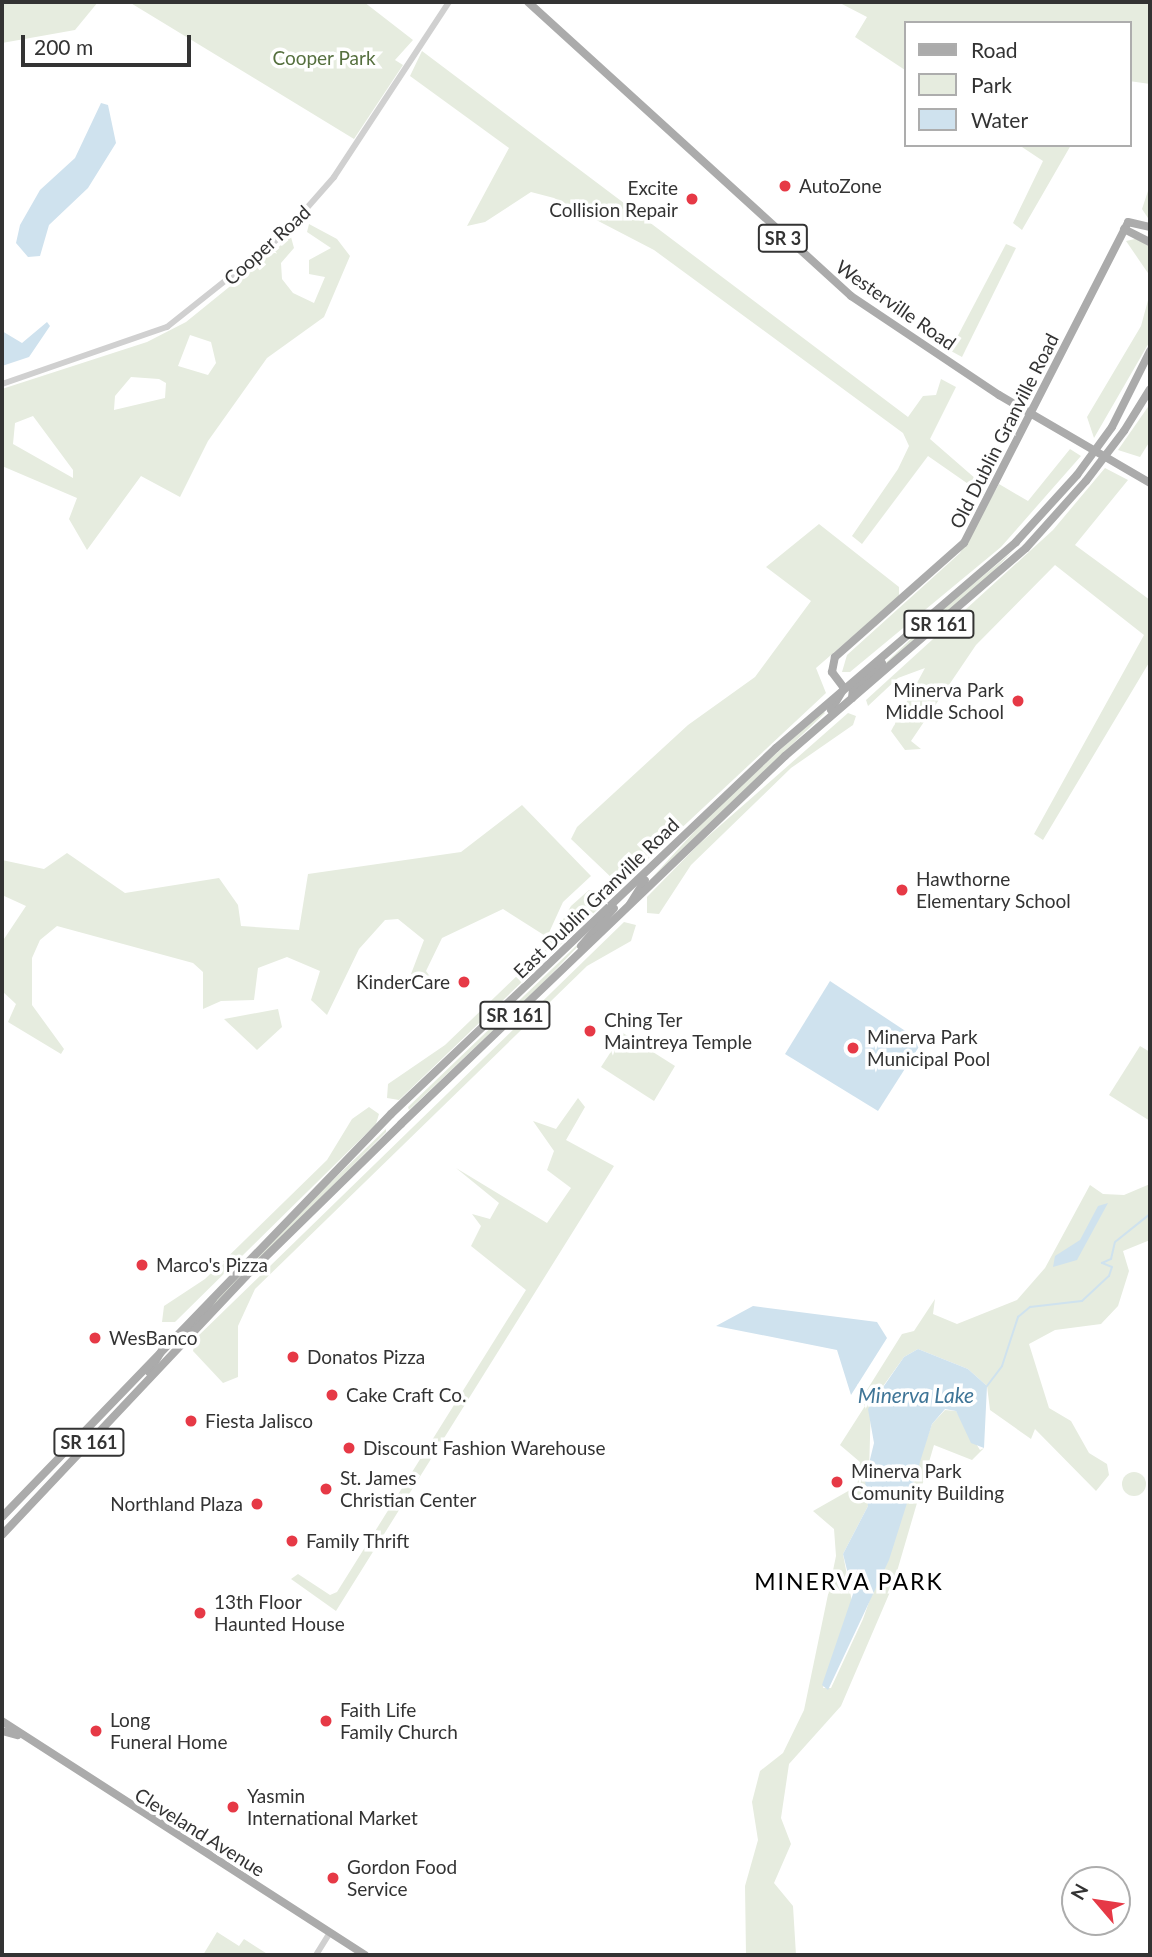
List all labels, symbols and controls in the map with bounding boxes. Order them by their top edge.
scale bar [24,21,194,65]
legend [904,21,1131,147]
text: 200 m [34,34,93,59]
text: Road [971,37,1018,62]
park label: Cooper Park [272,47,376,69]
text: Park [971,72,1012,97]
text: Water [971,107,1028,132]
place label: AutoZone [799,175,882,197]
place label: Excite Collision Repair [549,177,678,221]
marker: AutoZone [777,178,793,194]
marker: Excite Collision Repair [684,191,700,207]
street label: Cooper Road [219,200,315,290]
road number: SR 3 [757,224,809,252]
street label: Westerville Road [832,255,960,355]
street label: Old Dublin Granville Road [945,330,1063,532]
road number: SR 161 [902,610,976,638]
place label: Minerva Park Middle School [885,679,1004,723]
marker: Minerva Park Middle School [1010,693,1026,709]
street label: East Dublin Granville Road [509,813,683,983]
place label: Hawthorne Elementary School [916,868,1071,912]
marker: Hawthorne Elementary School [894,882,910,898]
place label: KinderCare [356,971,450,993]
marker: KinderCare [456,974,472,990]
road number: SR 161 [478,1000,552,1030]
place label: Ching Ter Maintreya Temple [604,1009,753,1053]
marker: Ching Ter Maintreya Temple [582,1023,598,1039]
place label: Minerva Park Municipal Pool [867,1026,990,1070]
marker: Minerva Park Municipal Pool [845,1040,861,1056]
place label: Marco's Pizza [156,1254,268,1276]
marker: Marco's Pizza [134,1257,150,1273]
place label: WesBanco [109,1327,197,1349]
marker: WesBanco [87,1330,103,1346]
place label: Donatos Pizza [307,1346,425,1368]
marker: Donatos Pizza [285,1349,301,1365]
water label: Minerva Lake [858,1382,974,1408]
place label: Cake Craft Co. [346,1384,466,1406]
marker: Cake Craft Co. [324,1387,340,1403]
place label: Fiesta Jalisco [205,1410,314,1432]
marker: Fiesta Jalisco [183,1413,199,1429]
road number: SR 161 [52,1428,126,1456]
place label: Discount Fashion Warehouse [363,1437,606,1459]
marker: Discount Fashion Warehouse [341,1440,357,1456]
place label: Minerva Park Comunity Building [851,1460,1005,1504]
place label: St. James Christian Center [340,1467,476,1511]
marker: Minerva Park Comunity Building [829,1474,845,1490]
marker: St. James Christian Center [318,1481,334,1497]
place label: Northland Plaza [110,1493,243,1515]
marker: Northland Plaza [249,1496,265,1512]
place label: Family Thrift [306,1530,410,1552]
marker: Family Thrift [284,1533,300,1549]
district label: MINERVA PARK [755,1567,943,1595]
place label: 13th Floor Haunted House [214,1591,345,1635]
marker: 13th Floor Haunted House [192,1605,208,1621]
place label: Faith Life Family Church [340,1699,458,1743]
place label: Long Funeral Home [110,1709,227,1753]
marker: Faith Life Family Church [318,1713,334,1729]
marker: Long Funeral Home [88,1723,104,1739]
street label: Cleveland Avenue [131,1783,269,1881]
place label: Yasmin International Market [247,1785,418,1829]
marker: Yasmin International Market [225,1799,241,1815]
place label: Gordon Food Service [347,1856,457,1900]
north arrow [1061,1866,1131,1936]
marker: Gordon Food Service [325,1870,341,1886]
text: N [1065,1880,1093,1904]

